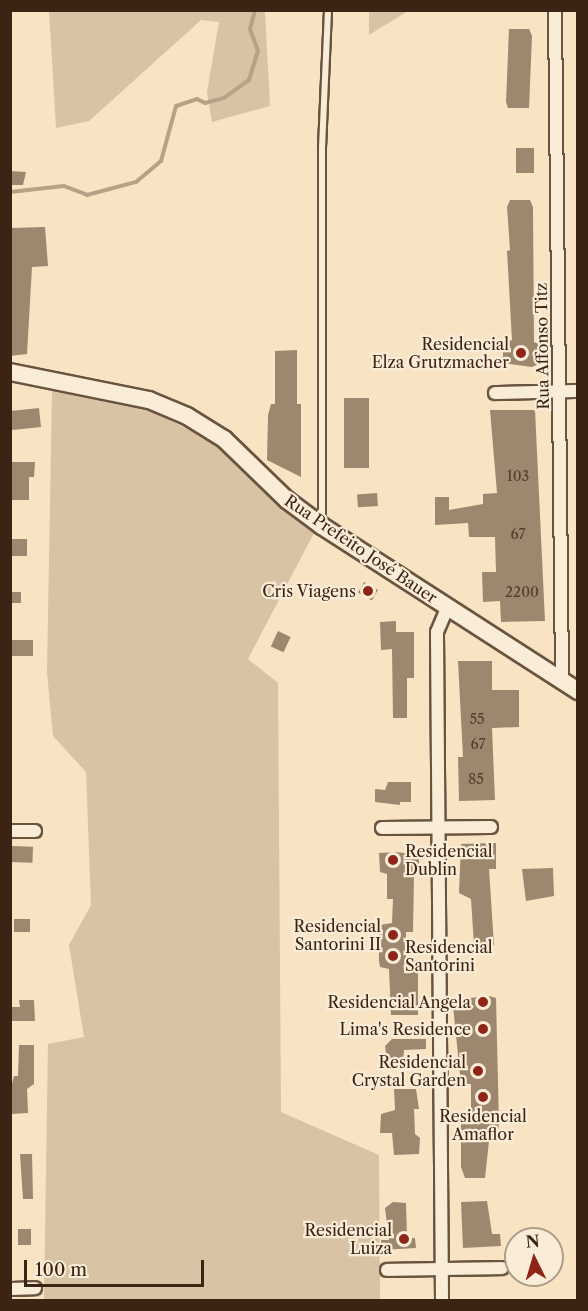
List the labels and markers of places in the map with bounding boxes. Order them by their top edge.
place label: Residencial Elza Grutzmacher [371,334,509,372]
marker: Residencial Elza Grutzmacher [514,346,528,360]
place label: Cris Viagens [262,581,356,601]
marker: Cris Viagens [361,584,375,598]
place label: Residencial Dublin [405,841,493,879]
marker: Residencial Dublin [386,853,400,867]
place label: Residencial Santorini II [293,916,381,954]
marker: Residencial Santorini II [386,928,400,942]
place label: Residencial Santorini [405,937,493,975]
marker: Residencial Santorini [386,949,400,963]
place label: Residencial Angela [327,992,471,1012]
marker: Residencial Angela [476,995,490,1009]
place label: Lima's Residence [339,1019,471,1039]
marker: Lima's Residence [476,1022,490,1036]
place label: Residencial Crystal Garden [352,1052,466,1090]
marker: Residencial Crystal Garden [471,1064,485,1078]
marker: Residencial Amaflor [476,1090,490,1104]
place label: Residencial Amaflor [439,1106,527,1144]
place label: Residencial Luiza [304,1220,392,1258]
marker: Residencial Luiza [397,1232,411,1246]

